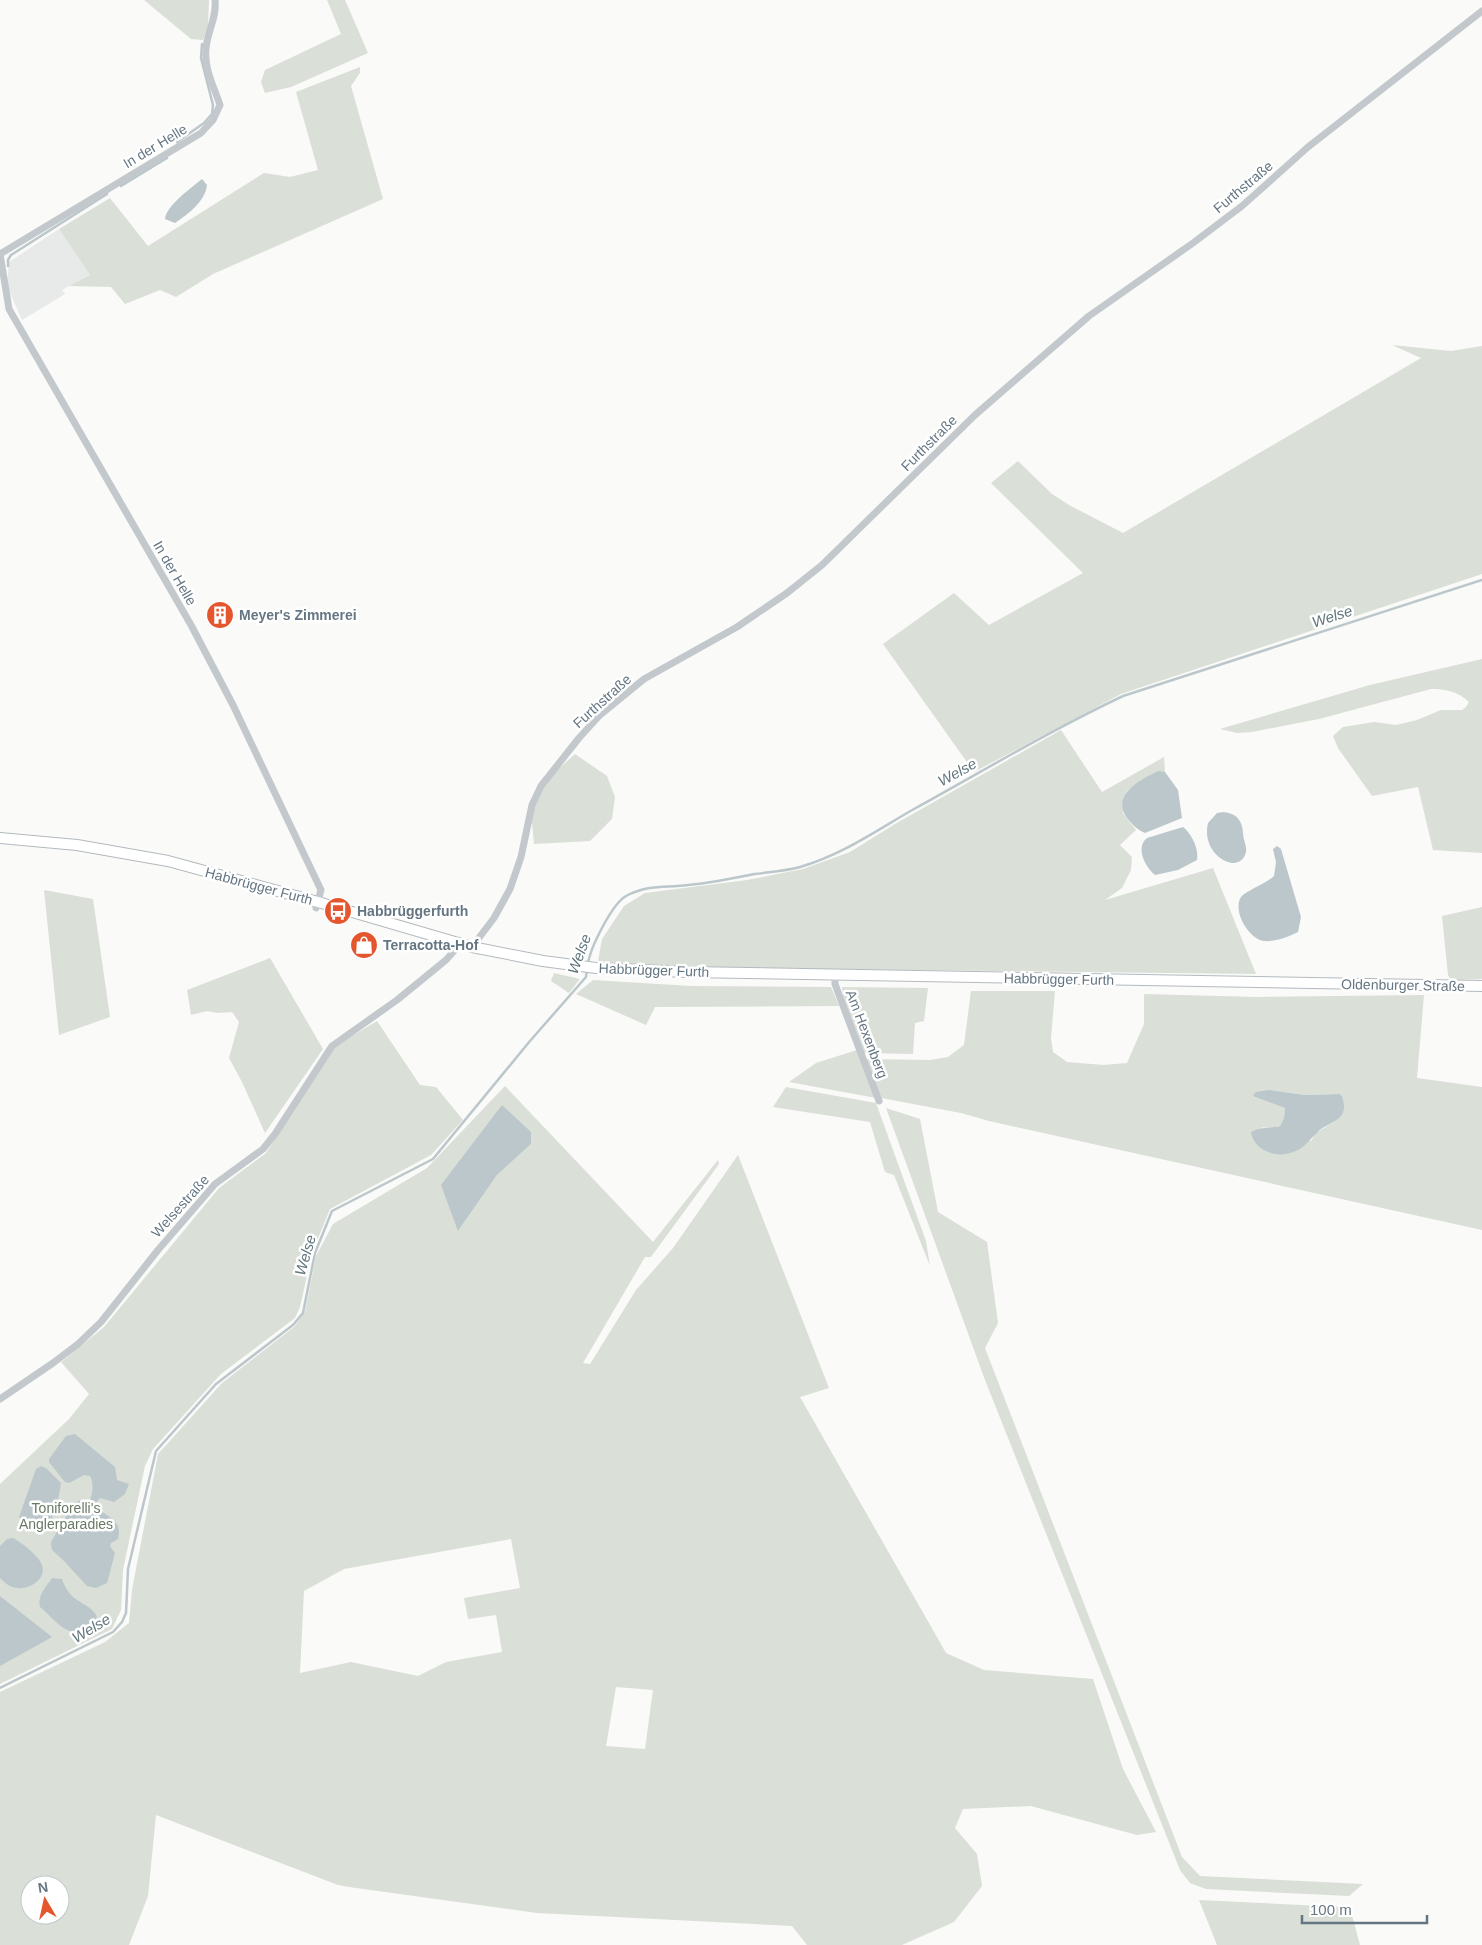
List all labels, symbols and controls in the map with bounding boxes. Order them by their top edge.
street label: In der Helle [120,121,190,171]
street label: Furthstraße [1210,157,1276,216]
street label: Furthstraße [898,412,960,474]
street label: In der Helle [150,538,200,608]
building icon: Meyer's Zimmerei [205,600,235,630]
water label: Welse [1310,602,1354,630]
place label: Meyer's Zimmerei [239,607,357,623]
street label: Furthstraße [570,671,634,731]
water label: Welse [935,755,979,789]
street label: Habbrügger Furth [204,864,314,908]
bus stop icon: Habbrüggerfurth [323,896,353,926]
place label: Habbrüggerfurth [357,903,468,919]
shop icon: Terracotta-Hof [349,930,379,960]
water label: Welse [564,932,594,976]
place label: Terracotta-Hof [383,937,479,953]
street label: Habbrügger Furth [598,960,710,980]
street label: Habbrügger Furth [1004,970,1114,988]
street label: Oldenburger Straße [1341,976,1465,994]
street label: Am Hexenberg [843,988,891,1080]
street label: Welsestraße [148,1171,212,1240]
water label: Welse [291,1233,319,1277]
park label: Toniforelli's Anglerparadies [19,1500,113,1532]
water label: Welse [69,1610,113,1646]
north arrow [20,1875,70,1925]
text: N [37,1878,49,1896]
scale bar [1302,1892,1427,1924]
text: 100 m [1310,1901,1352,1918]

